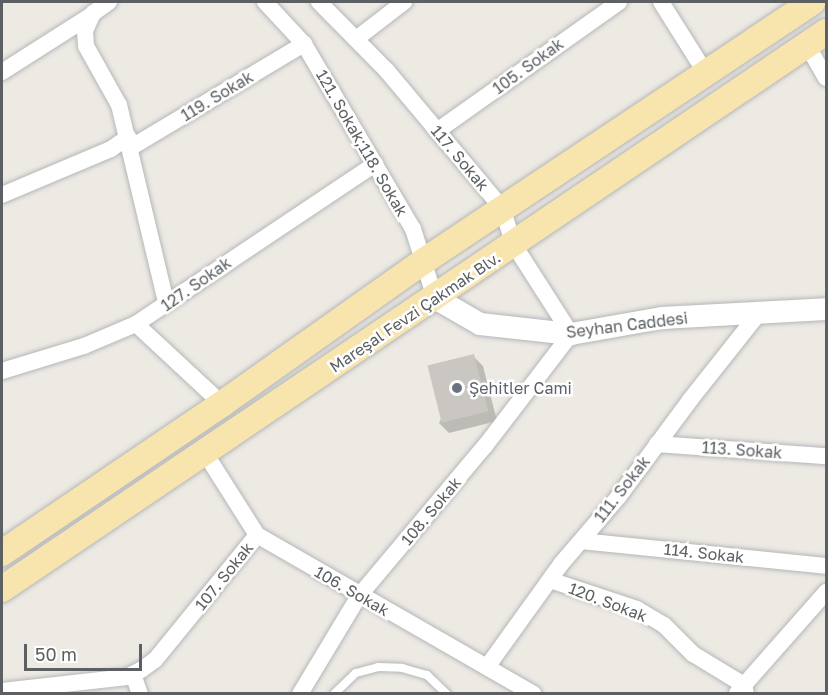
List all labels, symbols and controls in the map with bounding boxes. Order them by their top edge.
street label: 105. Sokak [489,34,567,98]
street label: 121. Sokak;118. Sokak [312,66,412,220]
street label: 119. Sokak [177,67,257,125]
street label: 117. Sokak [427,121,493,195]
street label: Mareşal Fevzi Çakmak Blv. [326,248,504,376]
street label: 127. Sokak [157,253,235,315]
street label: Seyhan Caddesi [565,308,689,342]
place label: Şehitler Cami [469,378,572,398]
marker: Şehitler Cami [450,381,464,395]
street label: 113. Sokak [701,438,783,462]
street label: 111. Sokak [590,452,654,526]
street label: 108. Sokak [397,473,465,549]
street label: 107. Sokak [191,538,257,614]
street label: 114. Sokak [663,539,745,567]
street label: 106. Sokak [311,562,393,620]
street label: 120. Sokak [566,578,650,626]
scale bar [27,632,146,670]
text: 50 m [35,643,77,665]

